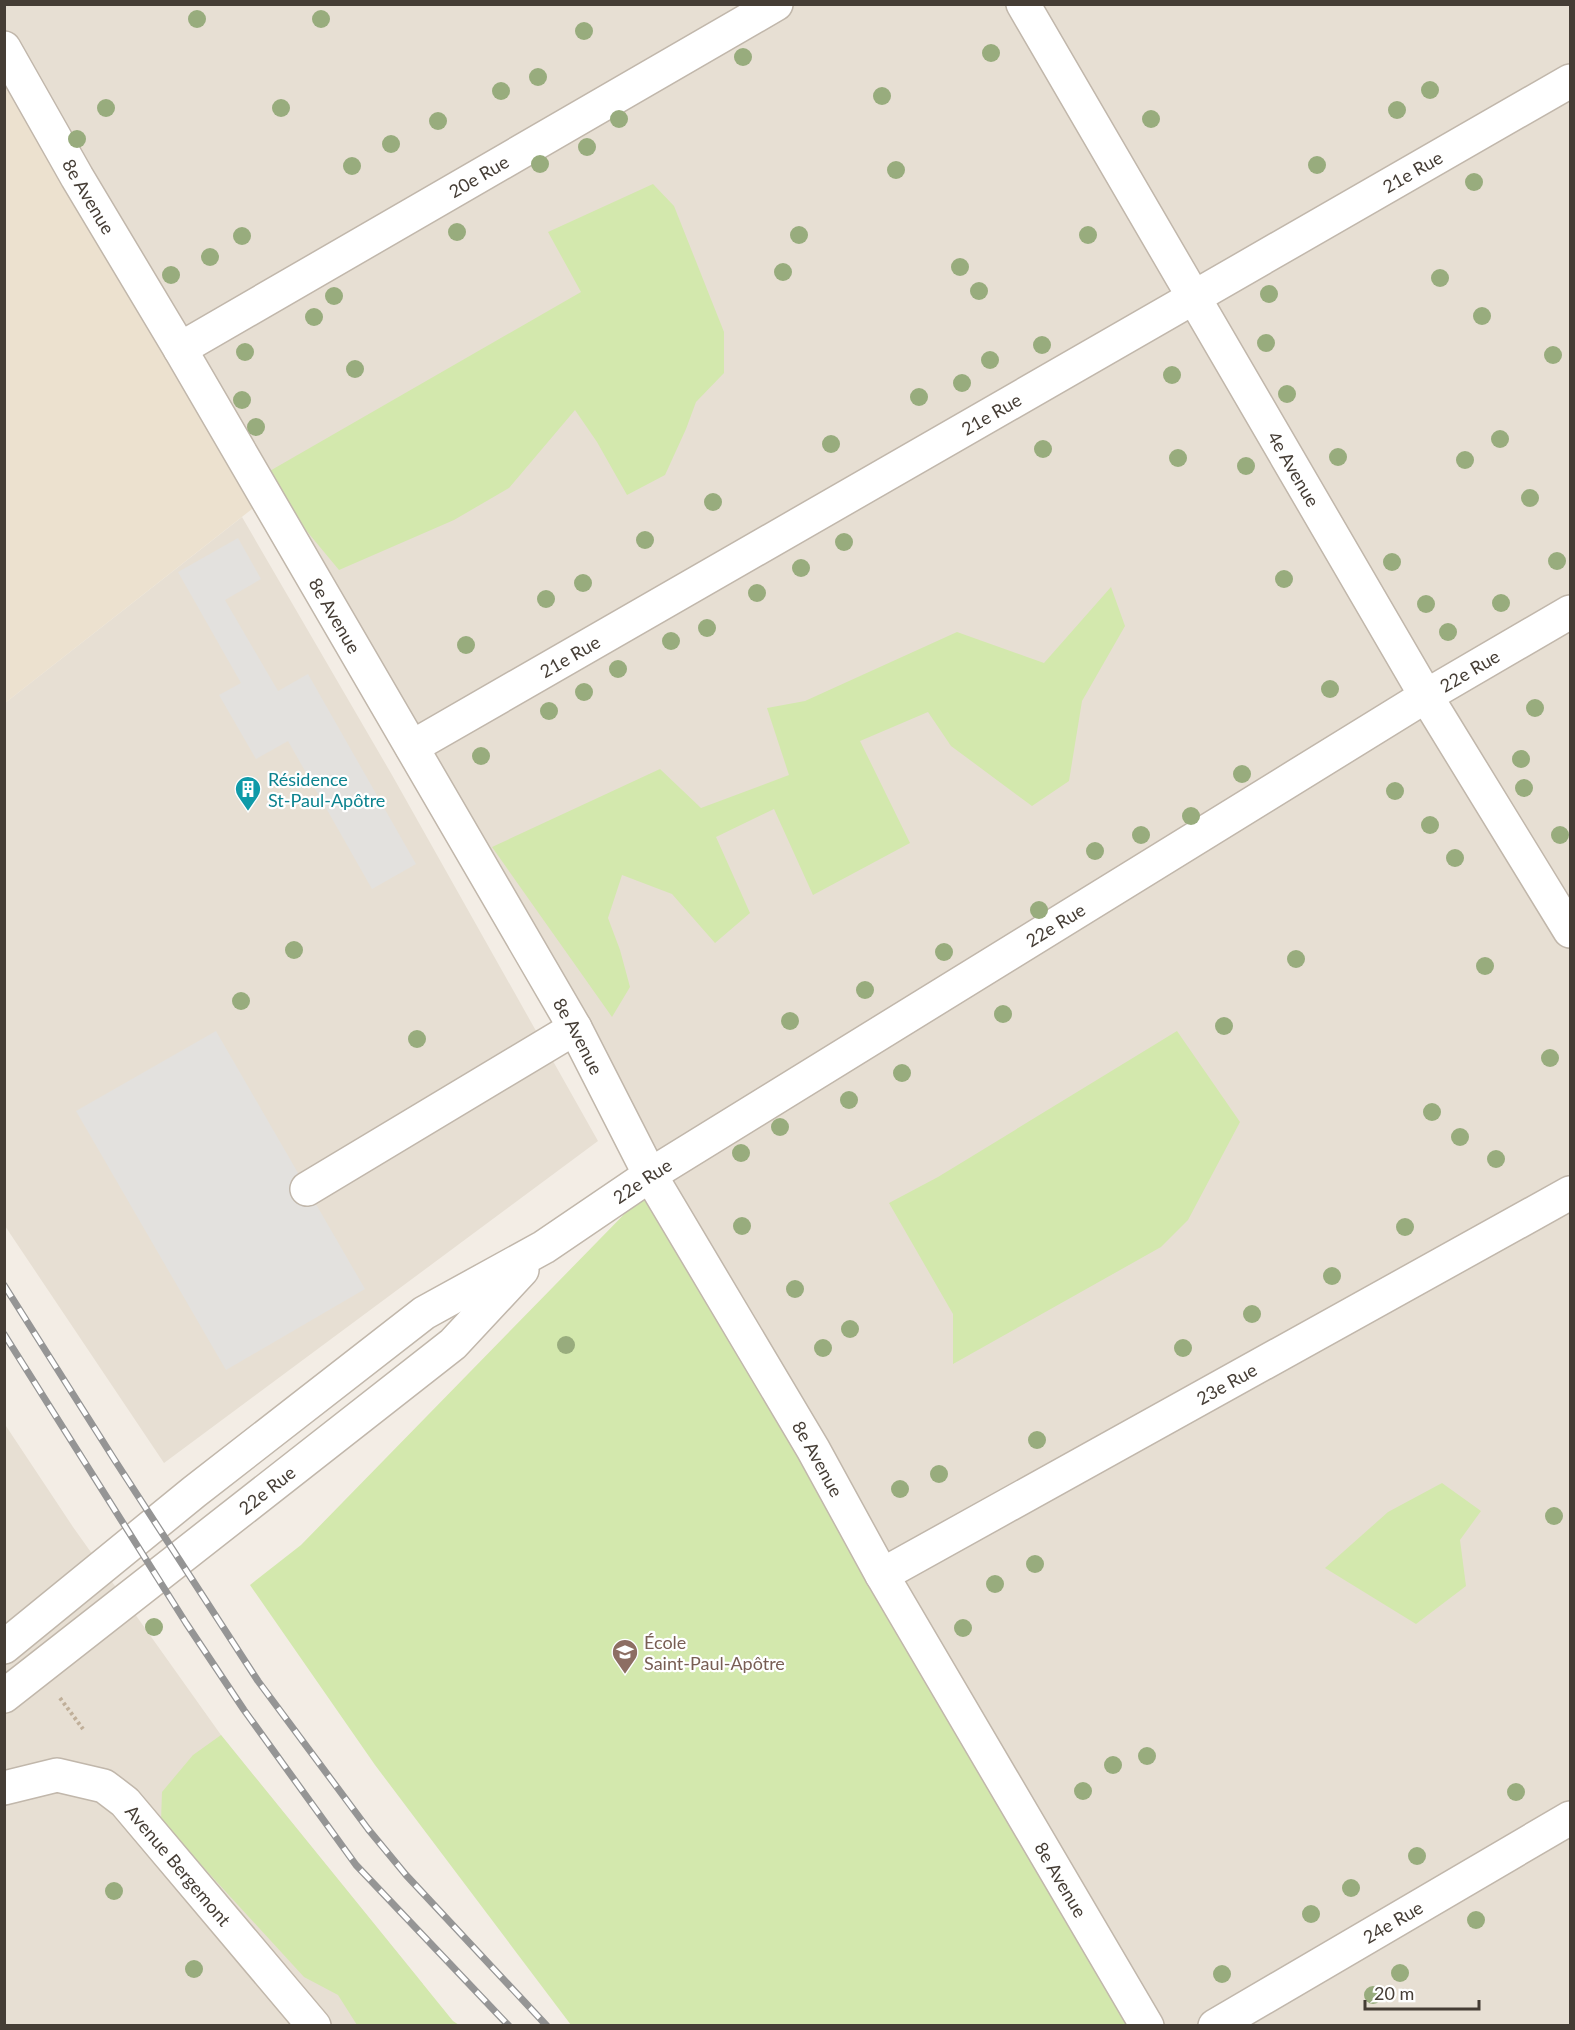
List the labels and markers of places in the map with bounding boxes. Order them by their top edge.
place label: Résidence St-Paul-Apôtre [268,768,385,811]
building icon: Résidence St-Paul-Apôtre [233,774,263,812]
place label: École Saint-Paul-Apôtre [644,1631,785,1674]
school or university icon: École Saint-Paul-Apôtre [610,1637,640,1675]

